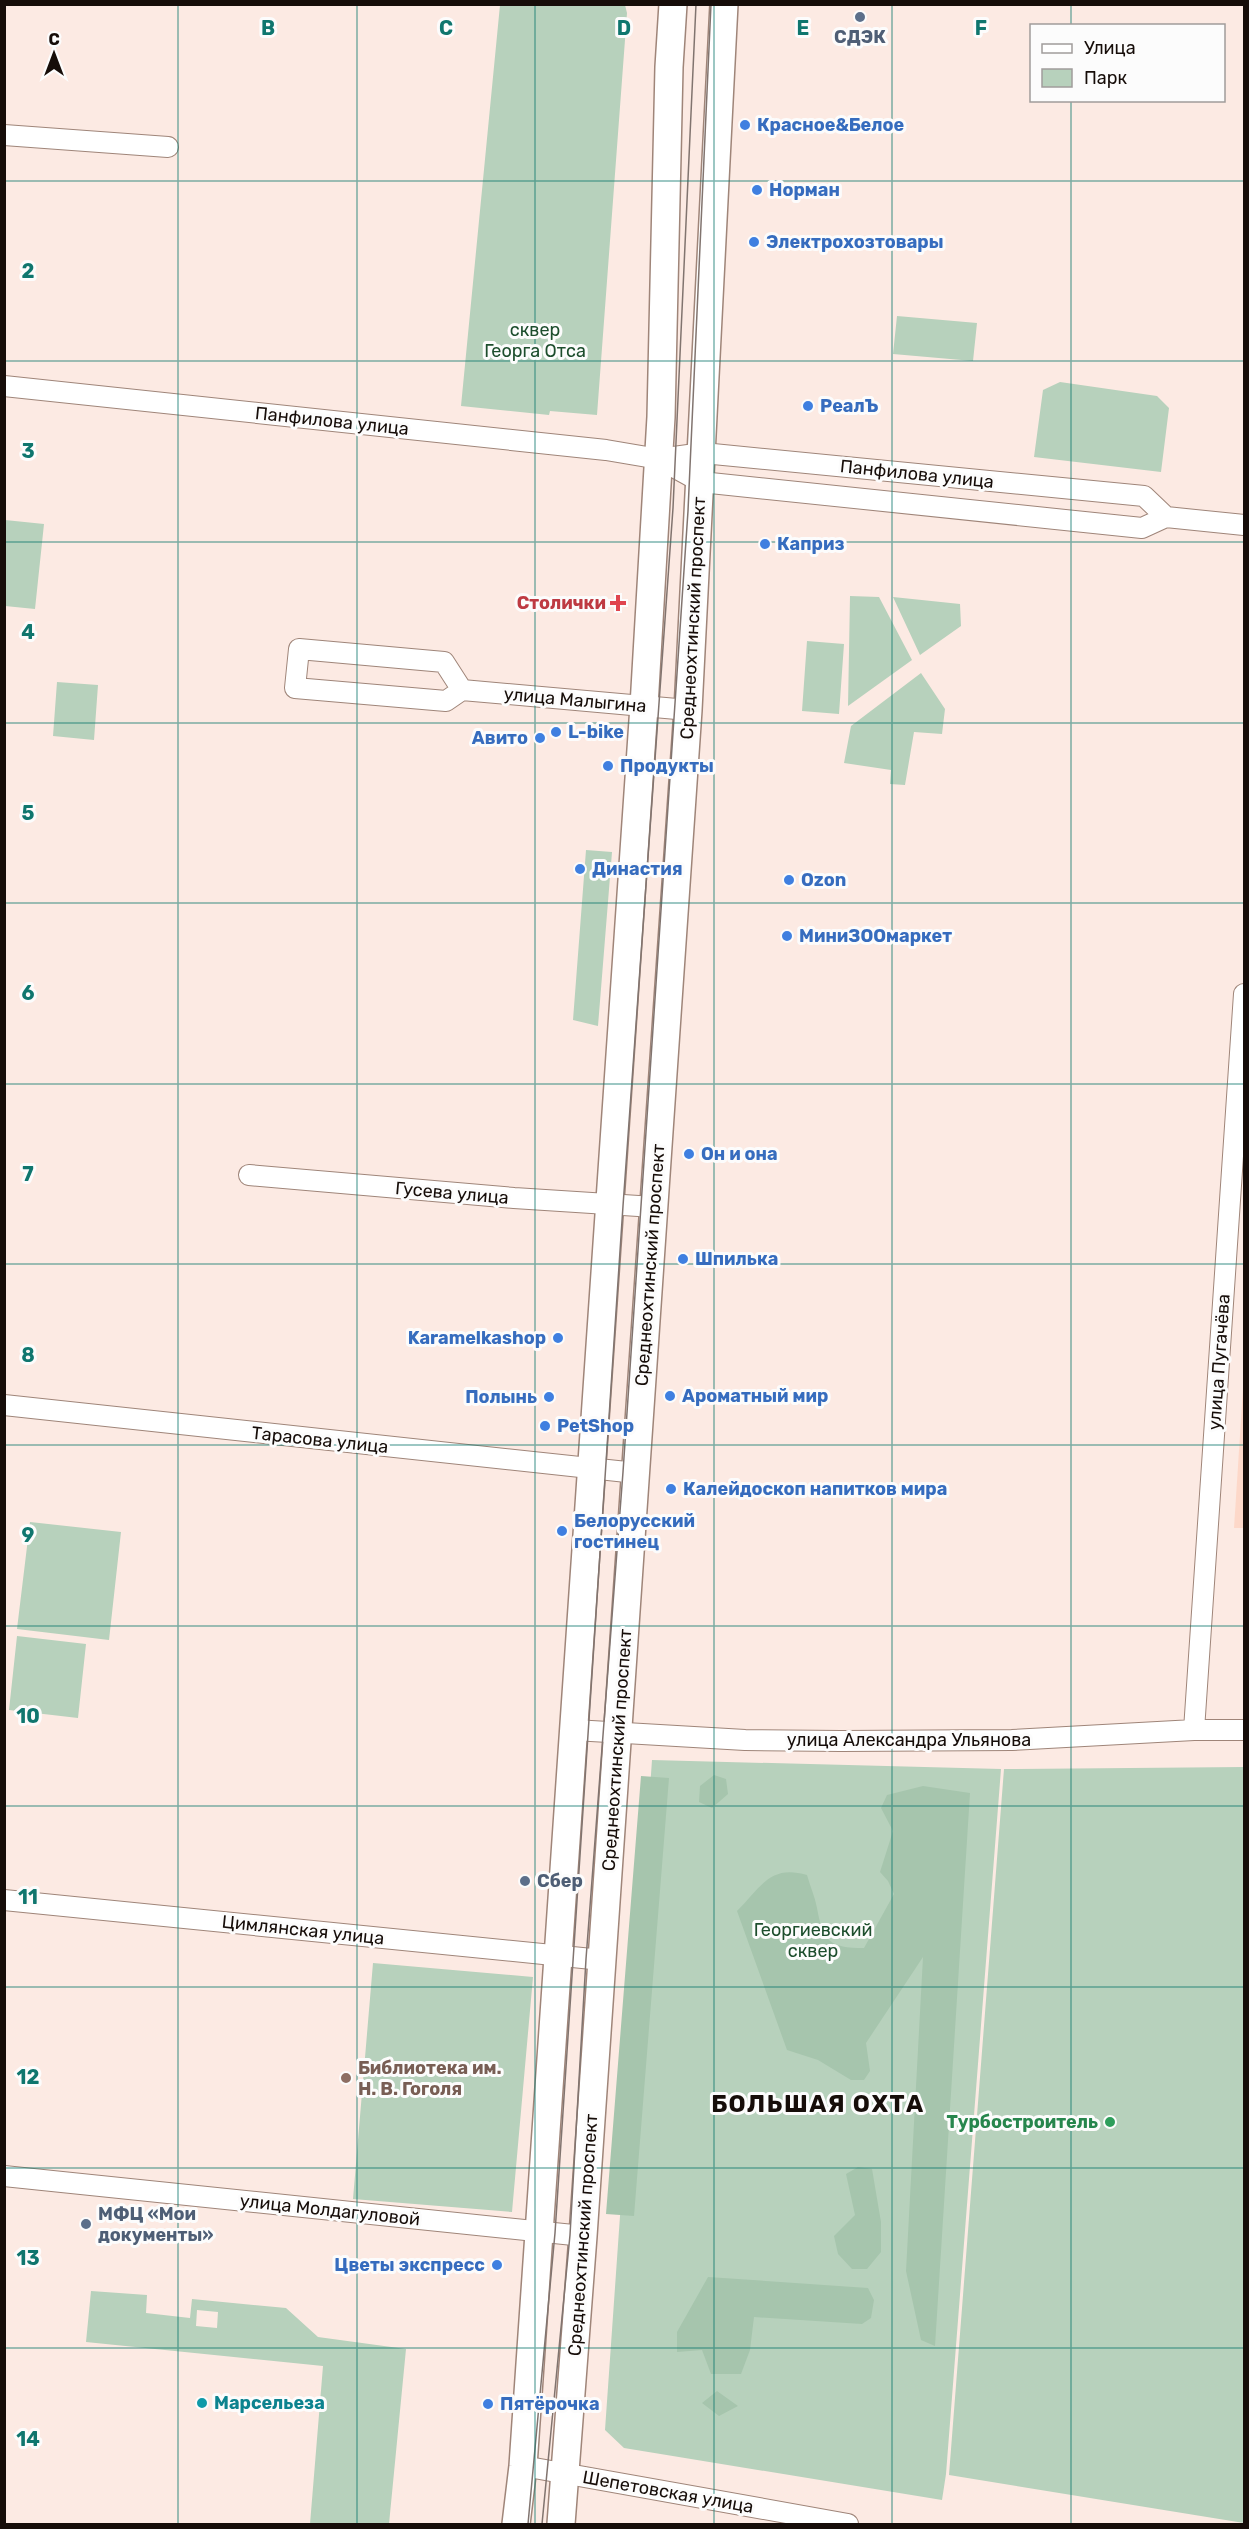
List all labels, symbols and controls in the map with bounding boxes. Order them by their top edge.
marker: СДЭК [853,10,867,24]
text: B [261,16,275,40]
text: C [439,16,453,40]
text: D [617,16,631,40]
text: E [797,16,809,40]
text: F [975,16,987,40]
north arrow [24,24,84,84]
legend [1030,24,1225,102]
place label: СДЭК [834,26,886,48]
text: С [48,30,60,49]
text: Улица [1084,37,1136,59]
text: Парк [1084,67,1128,89]
place label: Красное&Белое [757,114,904,136]
marker: Красное&Белое [738,118,752,132]
place label: Норман [769,179,840,201]
marker: Норман [750,183,764,197]
place label: Электрохозтовары [766,231,943,253]
marker: Электрохозтовары [747,235,761,249]
text: 2 [22,259,35,283]
park label: сквер Георга Отса [484,319,586,362]
place label: РеалЪ [820,395,879,417]
marker: РеалЪ [801,399,815,413]
street label: Панфилова улица [254,402,410,440]
text: 3 [21,439,35,463]
street label: Панфилова улица [839,455,995,493]
street label: Среднеохтинский проспект [676,496,710,740]
place label: Каприз [777,533,844,555]
marker: Каприз [758,537,772,551]
place label: Столички [517,592,606,614]
marker: Столички [611,596,625,610]
text: 4 [21,620,35,644]
street label: улица Малыгина [503,683,647,717]
place label: L-bike [568,721,624,743]
marker: L-bike [549,725,563,739]
place label: Авито [472,727,528,749]
marker: Авито [533,731,547,745]
place label: Продукты [620,755,714,777]
marker: Продукты [601,759,615,773]
text: 5 [22,801,35,825]
place label: Династия [592,858,683,880]
marker: Династия [573,862,587,876]
place label: Ozon [801,869,846,891]
marker: Ozon [782,873,796,887]
place label: МиниЗООмаркет [799,925,952,947]
marker: МиниЗООмаркет [780,929,794,943]
text: 6 [21,981,35,1005]
street label: Среднеохтинский проспект [631,1143,669,1387]
place label: Он и она [701,1143,778,1165]
marker: Он и она [682,1147,696,1161]
text: 7 [22,1162,34,1186]
street label: Гусева улица [394,1177,510,1209]
place label: Шпилька [695,1248,778,1270]
marker: Шпилька [676,1252,690,1266]
street label: улица Пугачёва [1203,1293,1235,1431]
place label: Karamelkashop [408,1327,546,1349]
marker: Karamelkashop [551,1331,565,1345]
text: 8 [21,1343,35,1367]
place label: Ароматный мир [682,1385,828,1407]
place label: Полынь [465,1386,537,1408]
marker: Ароматный мир [663,1389,677,1403]
marker: Полынь [542,1390,556,1404]
place label: PetShop [557,1415,634,1437]
marker: PetShop [538,1419,552,1433]
street label: Тарасова улица [250,1422,390,1458]
place label: Калейдоскоп напитков мира [683,1478,947,1500]
marker: Калейдоскоп напитков мира [664,1482,678,1496]
place label: Белорусский гостинец [574,1510,695,1553]
text: 9 [22,1523,35,1547]
marker: Белорусский гостинец [555,1524,569,1538]
street label: Среднеохтинский проспект [598,1628,636,1872]
text: 10 [16,1704,40,1728]
street label: улица Александра Ульянова [787,1729,1031,1751]
place label: Сбер [537,1870,583,1892]
marker: Сбер [518,1874,532,1888]
text: 11 [18,1885,38,1909]
street label: Цимлянская улица [221,1911,385,1949]
park label: Георгиевский сквер [754,1919,872,1962]
place label: Библиотека им. Н. В. Гоголя [358,2057,502,2100]
text: 12 [17,2065,39,2089]
marker: Библиотека им. Н. В. Гоголя [339,2071,353,2085]
district label: БОЛЬШАЯ ОХТА [711,2090,925,2118]
place label: Турбостроитель [946,2111,1098,2133]
street label: Среднеохтинский проспект [564,2113,602,2357]
marker: Турбостроитель [1103,2115,1117,2129]
street label: улица Молдагуловой [239,2190,421,2230]
place label: МФЦ «Мои документы» [98,2203,213,2246]
marker: МФЦ «Мои документы» [79,2217,93,2231]
text: 13 [16,2246,40,2270]
place label: Цветы экспресс [334,2254,485,2276]
marker: Цветы экспресс [490,2258,504,2272]
place label: Марсельеза [214,2392,325,2414]
place label: Пятёрочка [500,2393,600,2415]
marker: Марсельеза [195,2396,209,2410]
marker: Пятёрочка [481,2397,495,2411]
text: 14 [16,2427,40,2451]
street label: Шепетовская улица [581,2466,755,2518]

